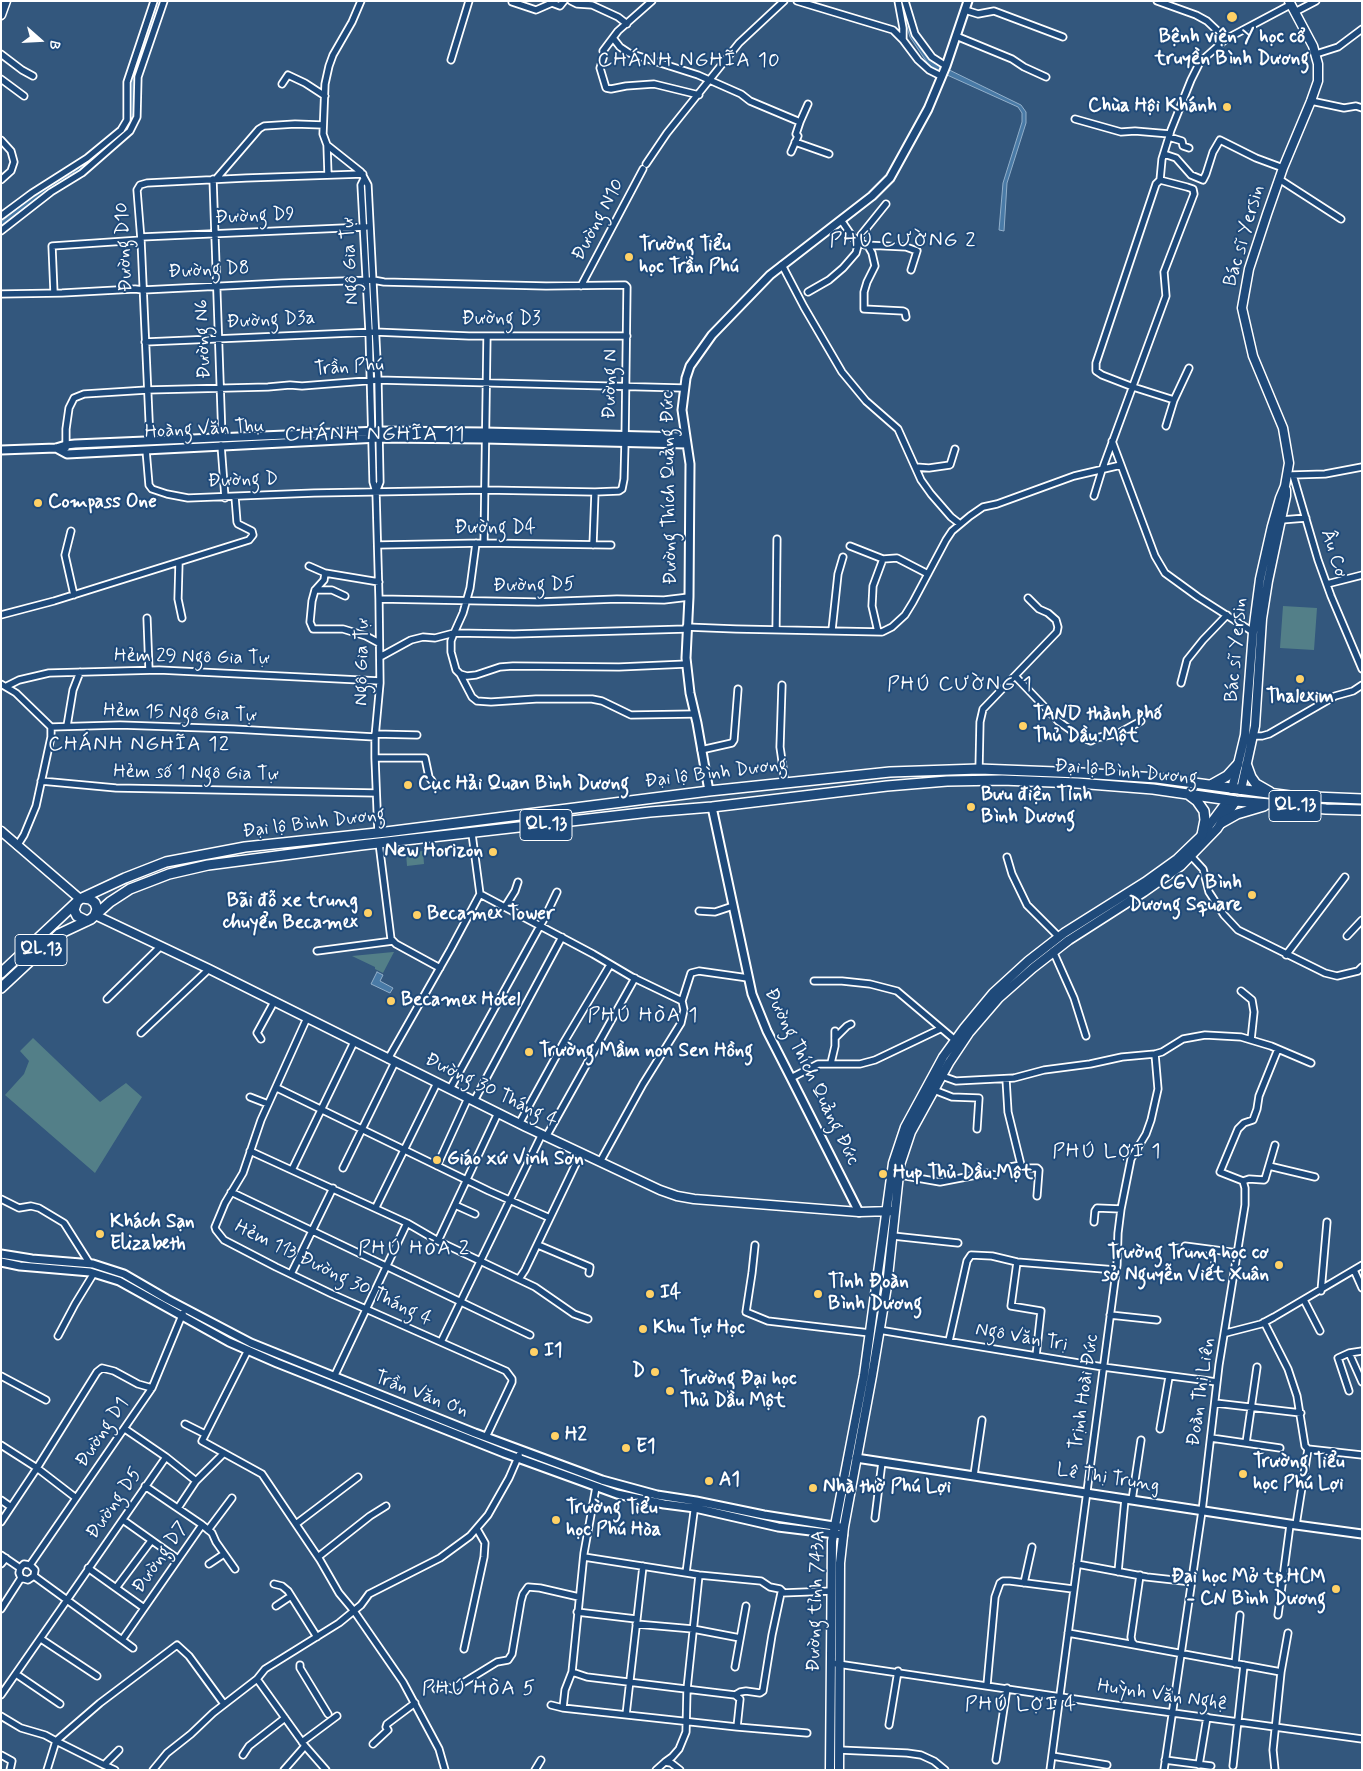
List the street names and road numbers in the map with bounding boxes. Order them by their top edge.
street label: Đường N10 [568,175,630,265]
street label: Bác sĩ Yersin [1220,183,1270,289]
street label: Đường D10 [111,201,139,293]
street label: Đường D9 [215,204,295,230]
street label: Ngô Gia Tự [337,216,365,306]
street label: Đường D8 [168,257,250,285]
street label: Đường N6 [191,299,217,379]
street label: Đường D3a [226,307,316,335]
street label: Đường D3 [461,309,541,331]
street label: Đường N [599,349,623,419]
street label: Trần Phú [314,354,384,382]
street label: Đường Thích Quảng Đức [657,391,683,585]
street label: Hoàng Văn Thụ [144,415,266,445]
street label: Đường D [207,468,279,494]
street label: Đường D4 [454,518,536,540]
street label: Âu Cơ [1315,527,1351,581]
street label: Đường D5 [493,574,575,598]
street label: Bác sĩ Yersin [1221,597,1253,703]
street label: Ngô Gia Tự [351,618,375,706]
street label: Hẻm 29 Ngô Gia Tự [114,645,270,671]
street label: Hẻm 15 Ngô Gia Tự [103,700,257,728]
street label: Đại lộ Bình Dương [643,754,789,794]
street label: Đại lộ Bình Dương [1053,755,1199,791]
street label: Hẻm số 1 Ngô Gia Tự [113,761,279,787]
road number: QL.13 [1269,790,1321,821]
street label: Đại lộ Bình Dương [241,804,387,844]
road number: QL.13 [520,810,572,840]
road number: QL.13 [15,934,67,966]
street label: Đường Thích Quảng Đức [758,985,864,1169]
street label: Đường 30 Tháng 4 [421,1049,561,1133]
street label: Hẻm 113 Đường 30 Tháng 4 [231,1216,435,1332]
street label: Ngô Văn Trị [973,1319,1069,1357]
street label: Trịnh Hoài Đức [1066,1333,1104,1451]
street label: Đoàn Thị Liên [1183,1336,1221,1448]
street label: Trần Văn Ơn [371,1367,471,1423]
street label: Đường D1 [71,1394,135,1472]
street label: Lê Thị Trung [1055,1460,1161,1498]
street label: Đường D5 [82,1464,148,1544]
street label: Đường D7 [128,1518,194,1598]
street label: Đường tỉnh 743A [803,1530,831,1672]
street label: Huỳnh Văn Nghệ [1096,1676,1228,1716]

